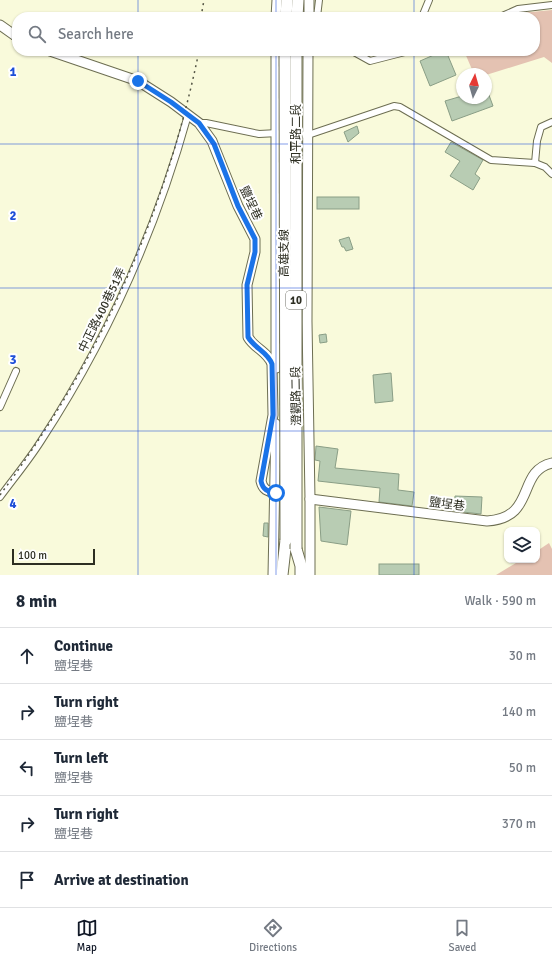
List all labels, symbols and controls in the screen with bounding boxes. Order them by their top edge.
search box [12,12,540,56]
icon: search [26,23,48,45]
text: Search here [58,25,134,43]
text: 1 [9,64,17,80]
north arrow [456,68,492,104]
route end [129,72,147,90]
street label: 和平路二段 [289,104,304,164]
street label: 鹽埕巷 [236,184,265,223]
text: 2 [9,208,17,224]
street label: 高雄支線 [277,229,292,277]
street label: 中正路400巷51弄 [75,265,129,355]
road number: 10 [286,291,306,309]
text: 3 [9,352,17,368]
street label: 澄觀路二段 [288,366,305,426]
route start [267,484,285,502]
street label: 鹽埕巷 [428,495,466,514]
text: 4 [9,496,17,512]
map controls [504,527,540,563]
button: layers [504,527,540,563]
scale bar [12,547,95,566]
text: 100 m [18,549,47,562]
text: 8 min [16,591,57,612]
text: Walk · 590 m [465,593,536,609]
text: Continue [54,637,113,655]
icon: ahead [16,645,38,667]
text: 30 m [509,648,536,664]
text: 鹽埕巷 [54,658,93,674]
text: Turn right [54,693,119,711]
icon: right [16,701,38,723]
text: 140 m [502,704,536,720]
text: 鹽埕巷 [54,714,93,730]
text: Turn left [54,749,108,767]
icon: left [16,757,38,779]
text: 50 m [509,760,536,776]
text: 鹽埕巷 [54,770,93,786]
text: Turn right [54,805,119,823]
icon: right [16,813,38,835]
text: 370 m [502,816,536,832]
text: 鹽埕巷 [54,826,93,842]
icon: arrive [16,869,38,891]
text: Arrive at destination [54,871,189,889]
tab: Map [76,917,98,954]
tab: Directions [249,917,297,954]
tab: Saved [449,917,476,954]

